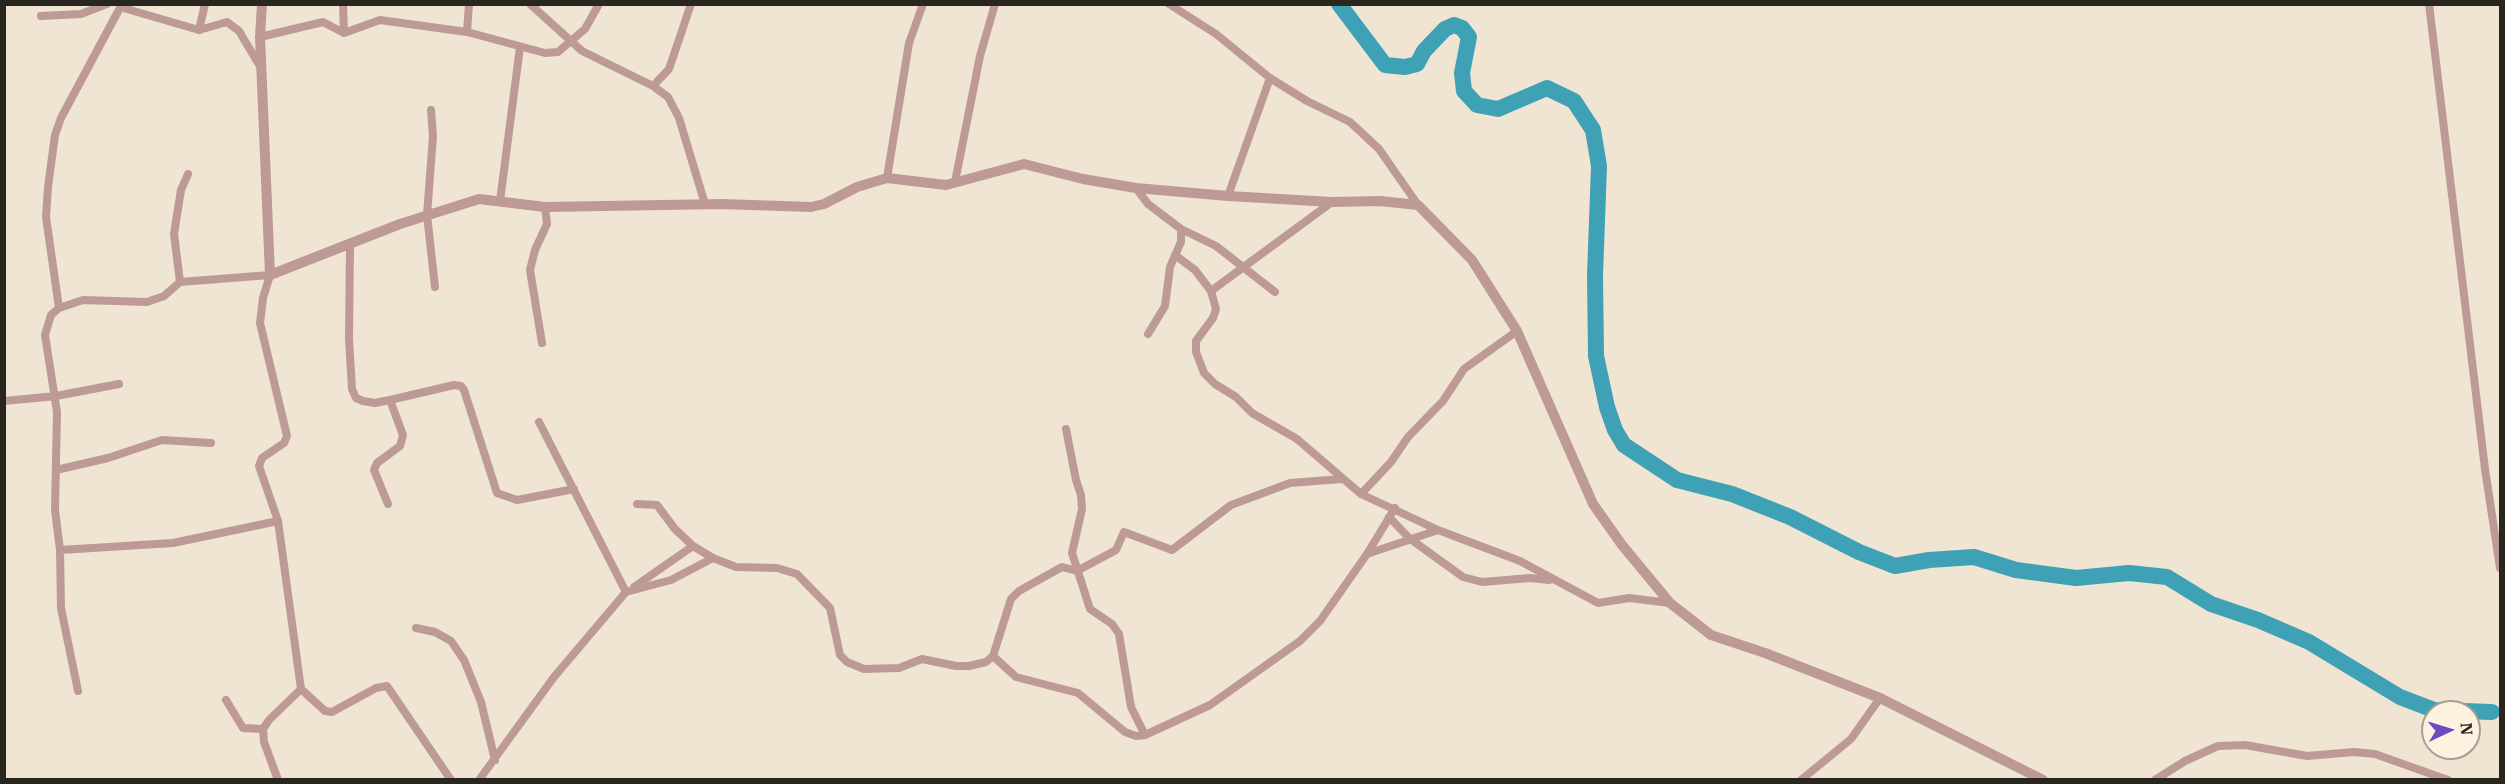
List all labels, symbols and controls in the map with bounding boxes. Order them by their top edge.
north arrow [2421,700,2481,760]
text: N [2457,722,2477,736]

